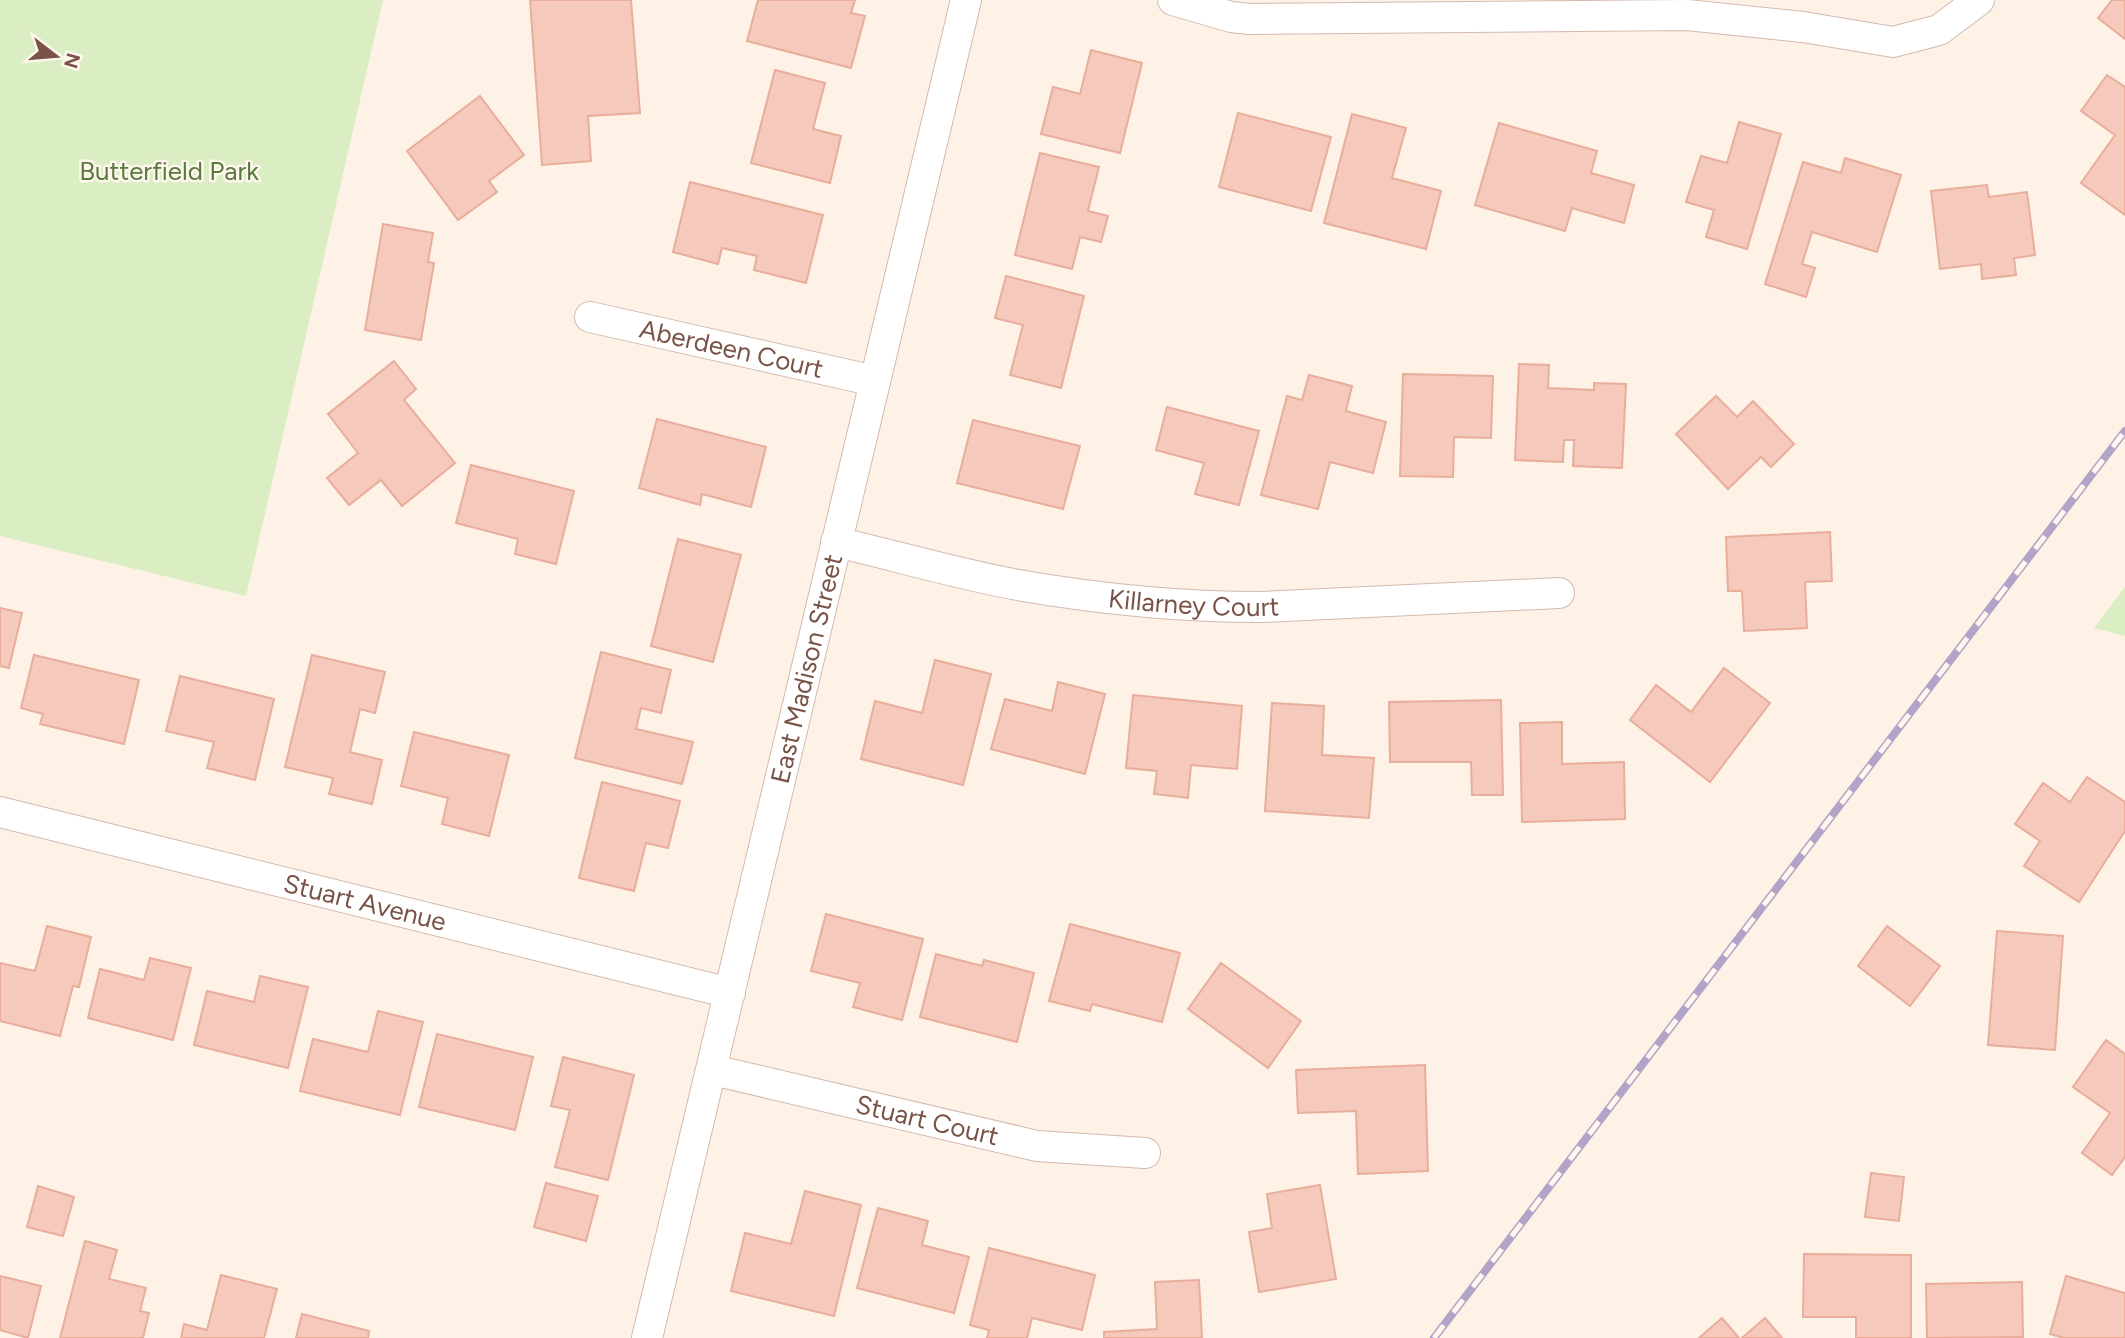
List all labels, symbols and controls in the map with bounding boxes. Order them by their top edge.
north arrow [21,21,91,91]
text: N [59,50,85,71]
park label: Butterfield Park [79,155,259,187]
street label: Aberdeen Court [637,313,827,385]
street label: East Madison Street [764,551,849,787]
street label: Killarney Court [1107,582,1280,623]
street label: Stuart Avenue [280,867,450,938]
street label: Stuart Court [853,1088,1002,1152]

